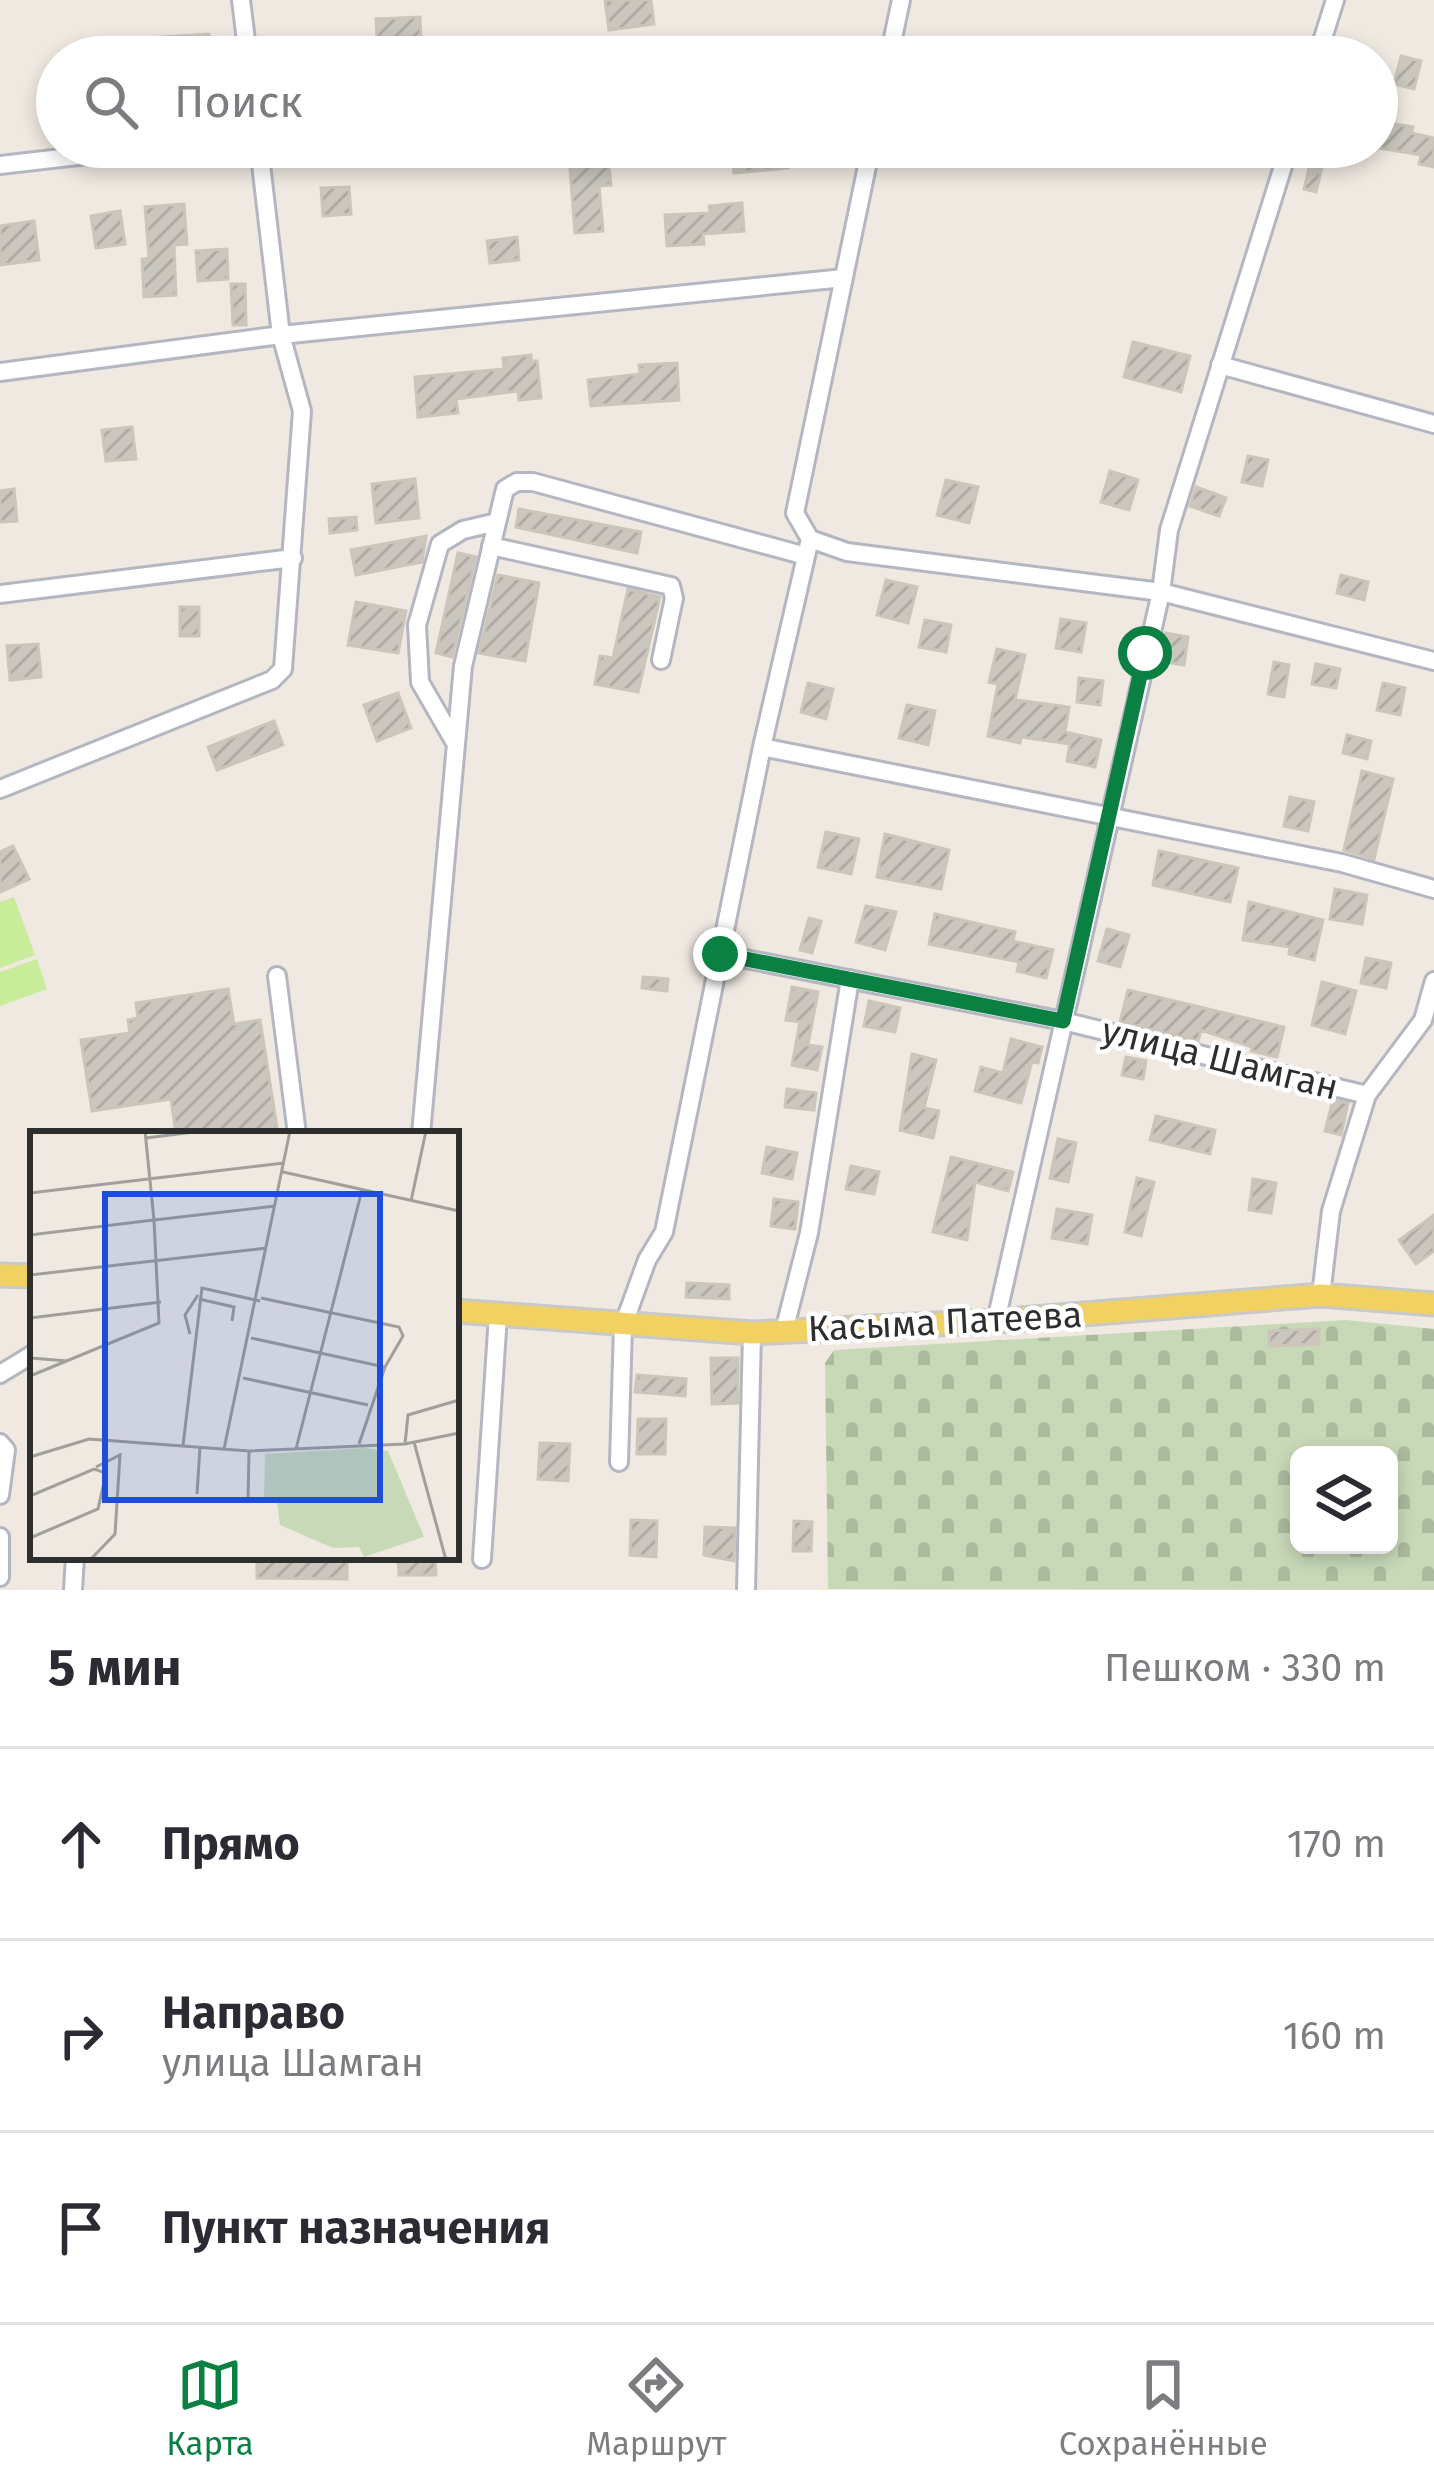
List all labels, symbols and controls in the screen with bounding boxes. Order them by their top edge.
search box [36,36,1398,168]
icon: search [78,69,144,135]
text: Поиск [174,75,303,129]
route start [1118,626,1172,680]
route end [693,927,747,981]
street label: улица Шамган [1097,1008,1343,1110]
inset map [30,1131,459,1560]
street label: Касыма Патеева [807,1293,1083,1351]
map controls [1290,1446,1398,1554]
button: layers [1290,1446,1398,1554]
text: 5 мин [48,1637,182,1699]
text: Пешком · 330 m [1104,1645,1386,1691]
icon: ahead [48,1811,114,1877]
text: Прямо [162,1817,300,1871]
text: 170 m [1287,1821,1386,1867]
text: Направо [162,1986,345,2040]
icon: right [48,2003,114,2069]
text: 160 m [1283,2013,1386,2059]
text: улица Шамган [162,2040,424,2086]
icon: arrive [48,2195,114,2261]
text: Пункт назначения [162,2201,550,2255]
tab: Карта [166,2352,254,2464]
tab: Маршрут [586,2352,726,2464]
tab: Сохранённые [1059,2352,1268,2464]

